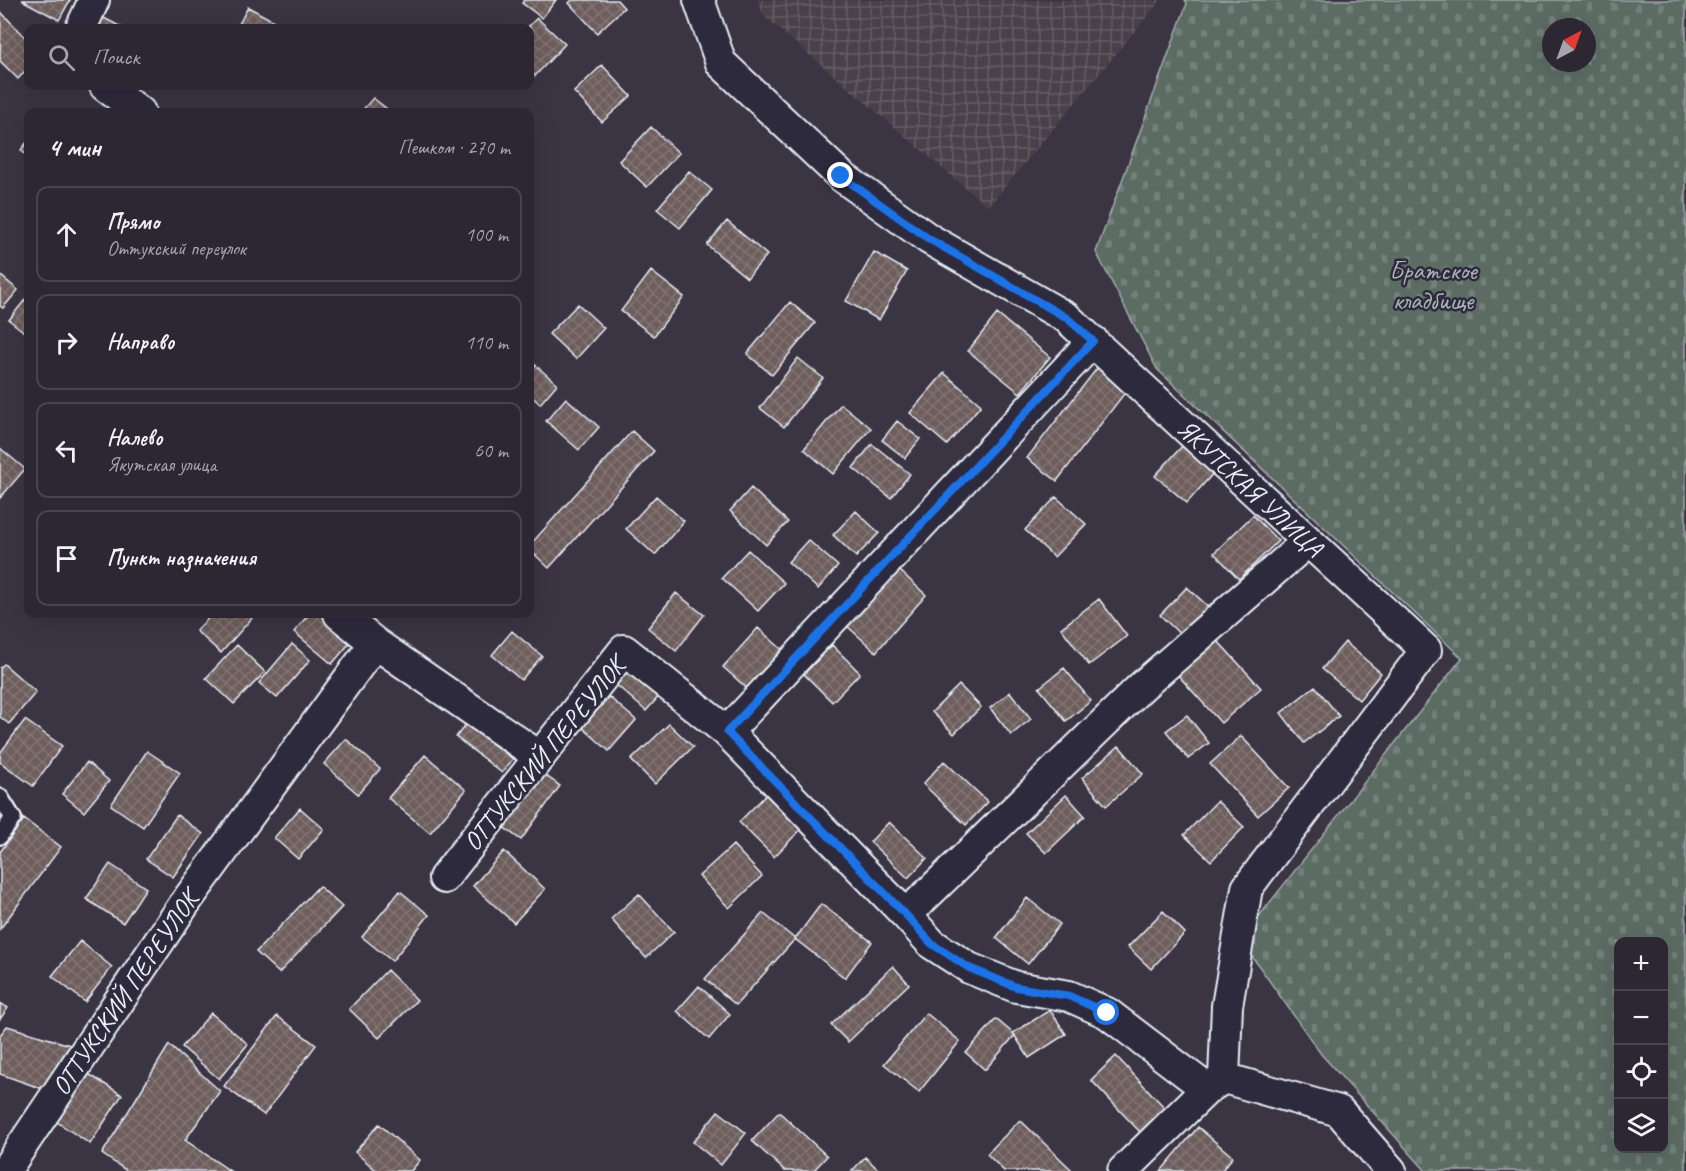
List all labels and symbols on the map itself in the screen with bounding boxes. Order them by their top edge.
north arrow [1542,18,1596,72]
route end [827,162,853,188]
park label: Братское кладбище [1389,254,1478,317]
street label: ЯКУТСКАЯ УЛИЦА [1170,412,1331,565]
street label: ОТТУКСКИЙ ПЕРЕУЛОК [456,647,635,857]
street label: ОТТУКСКИЙ ПЕРЕУЛОК [44,880,208,1102]
route start [1093,999,1119,1025]

